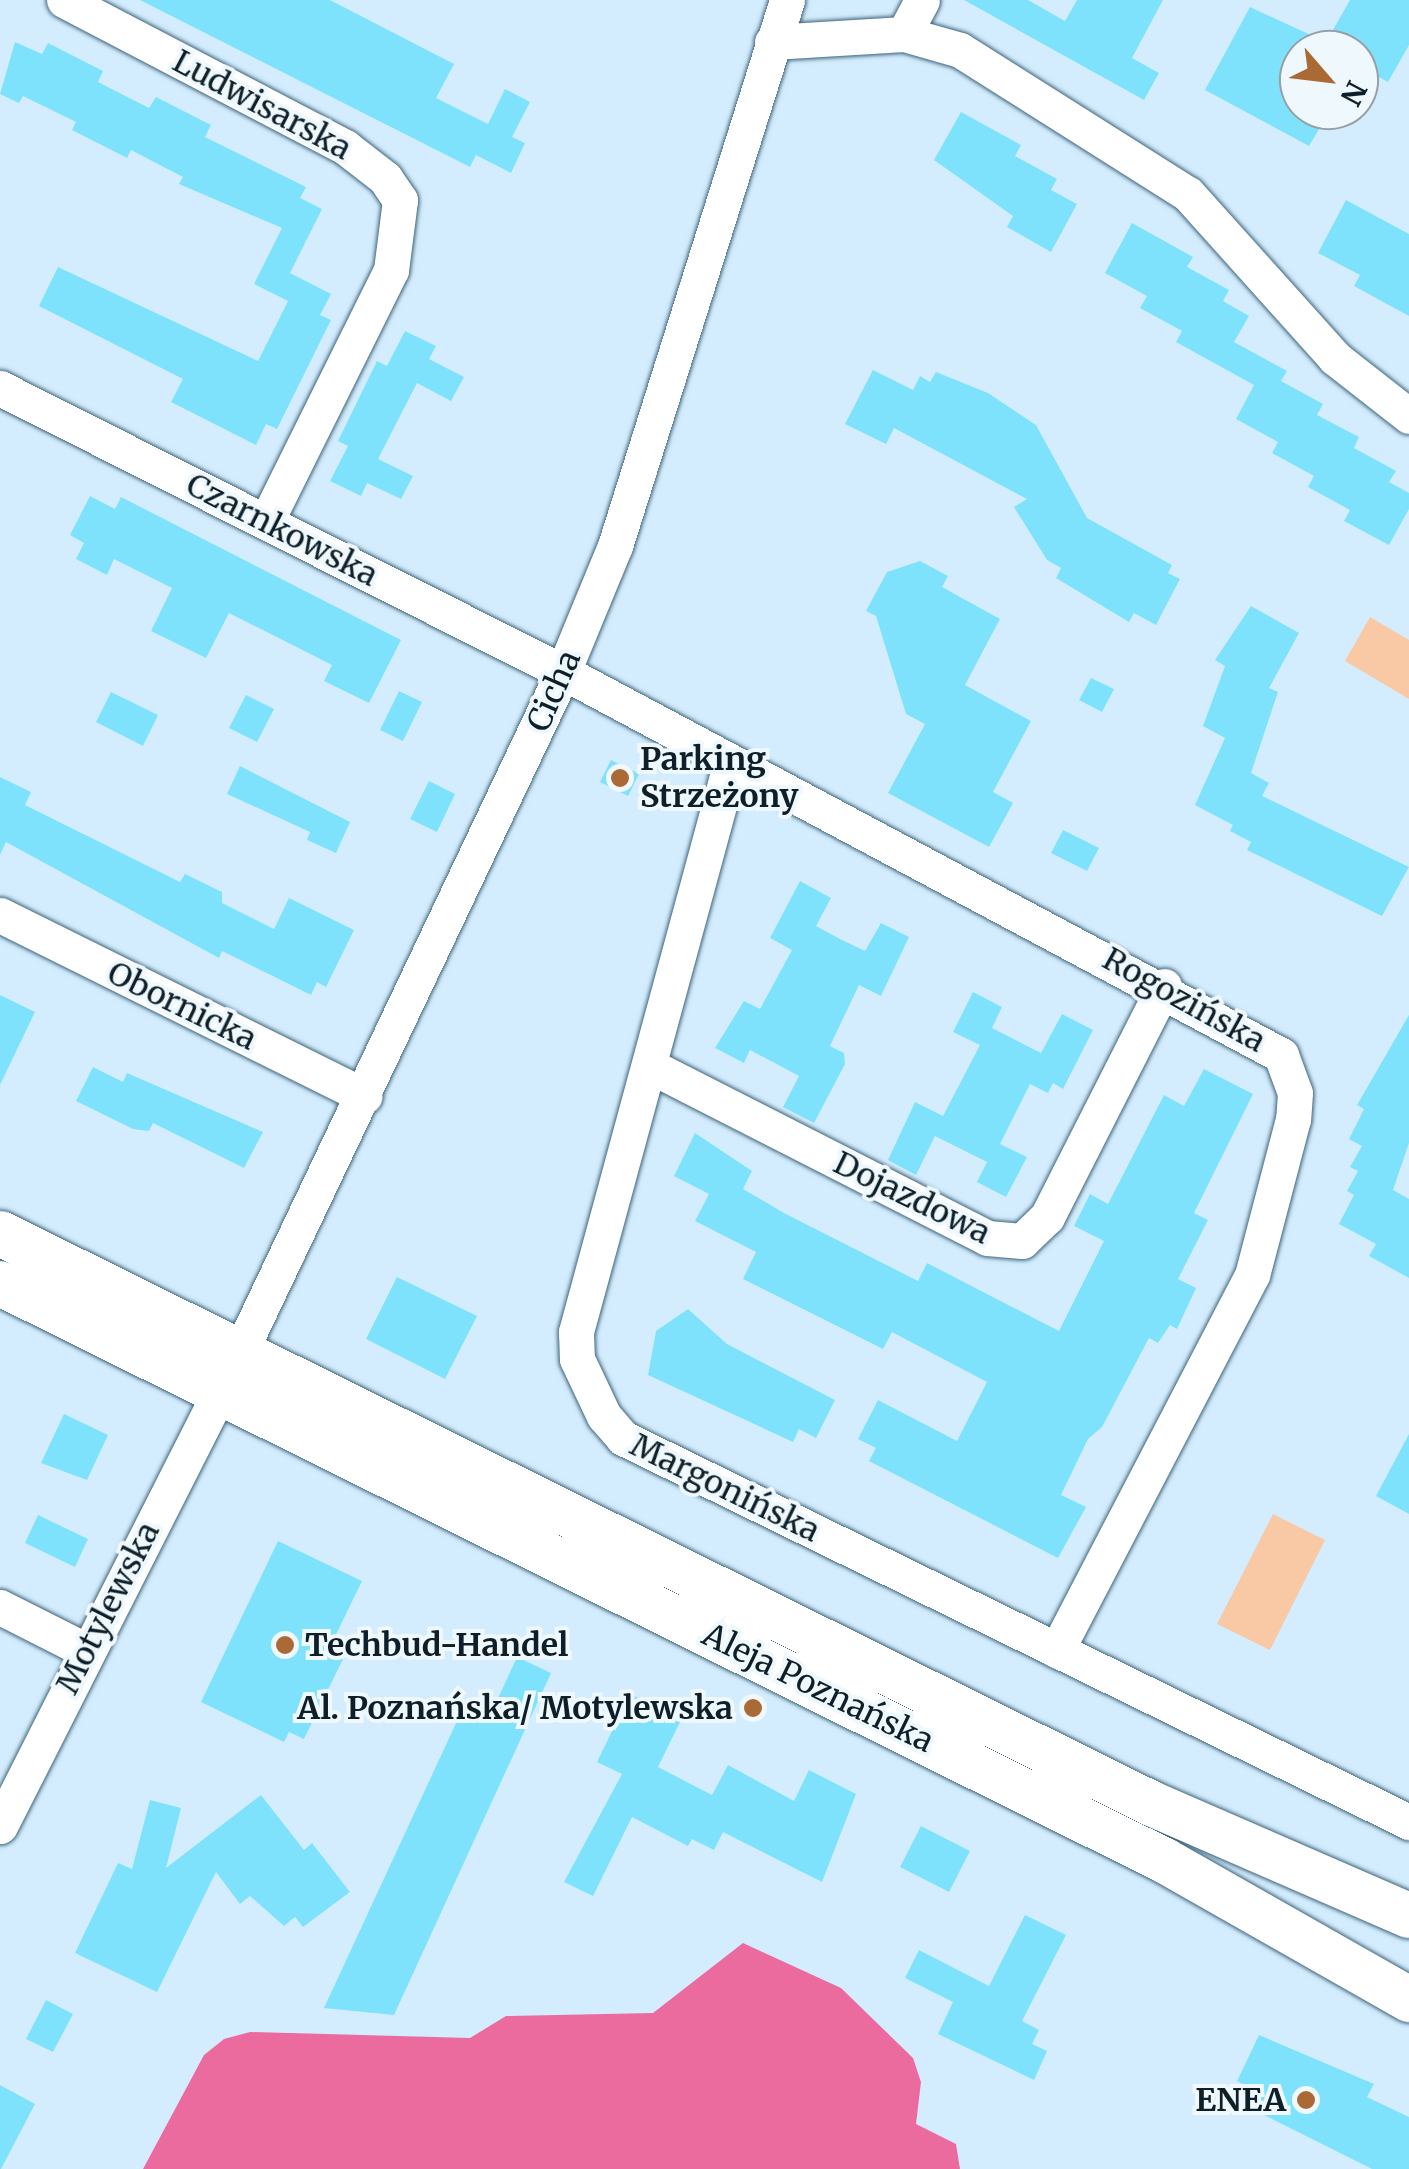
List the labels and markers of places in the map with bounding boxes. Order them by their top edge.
place label: Parking Strzeżony [640,741,799,816]
marker: Parking Strzeżony [609,767,631,789]
place label: Techbud-Handel [305,1626,568,1664]
marker: Techbud-Handel [274,1634,296,1656]
place label: Al. Poznańska/ Motylewska [297,1689,733,1727]
marker: Al. Poznańska/ Motylewska [742,1697,764,1719]
place label: ENEA [1195,2081,1286,2119]
marker: ENEA [1295,2089,1317,2111]

